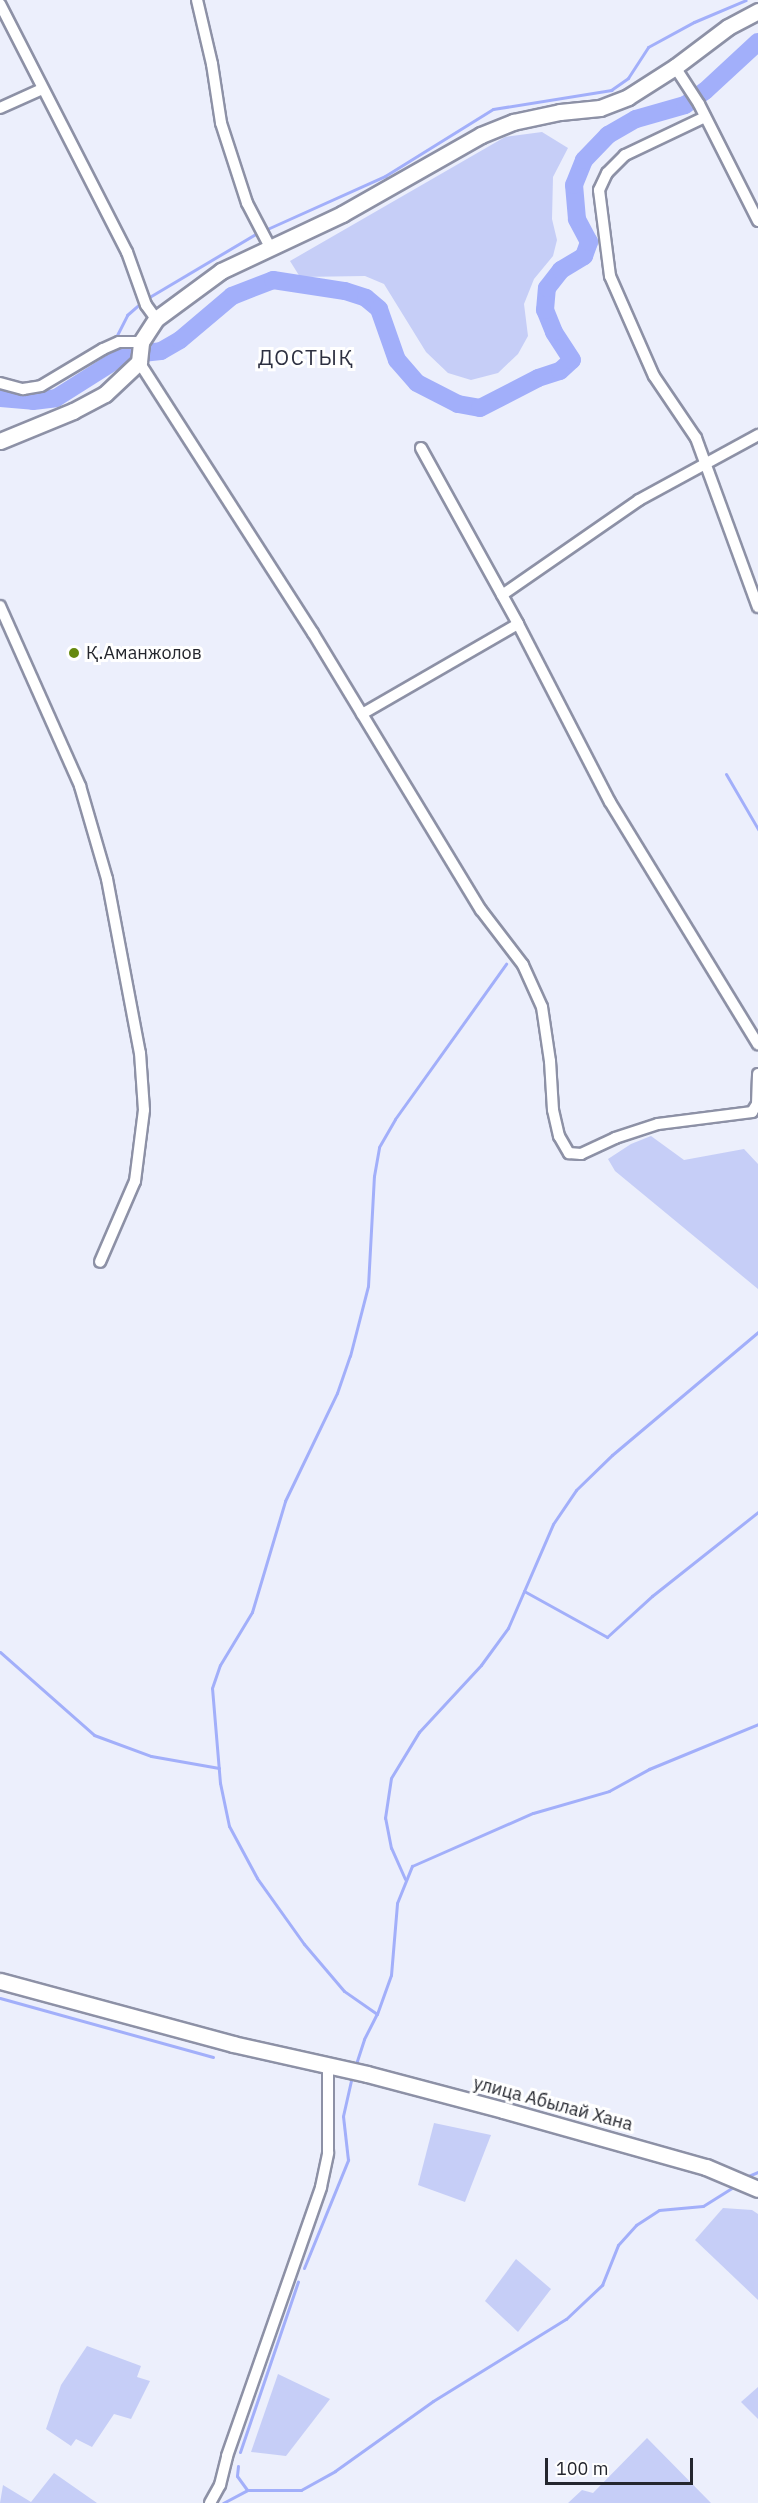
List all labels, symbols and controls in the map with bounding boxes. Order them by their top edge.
district label: ДОСТЫҚ [258,344,354,370]
place label: Қ.Аманжолов [86,642,202,664]
marker: Қ.Аманжолов [67,646,81,660]
street label: улица Абылай Хана [471,2072,635,2136]
scale bar [548,2446,696,2484]
text: 100 m [556,2457,608,2480]

